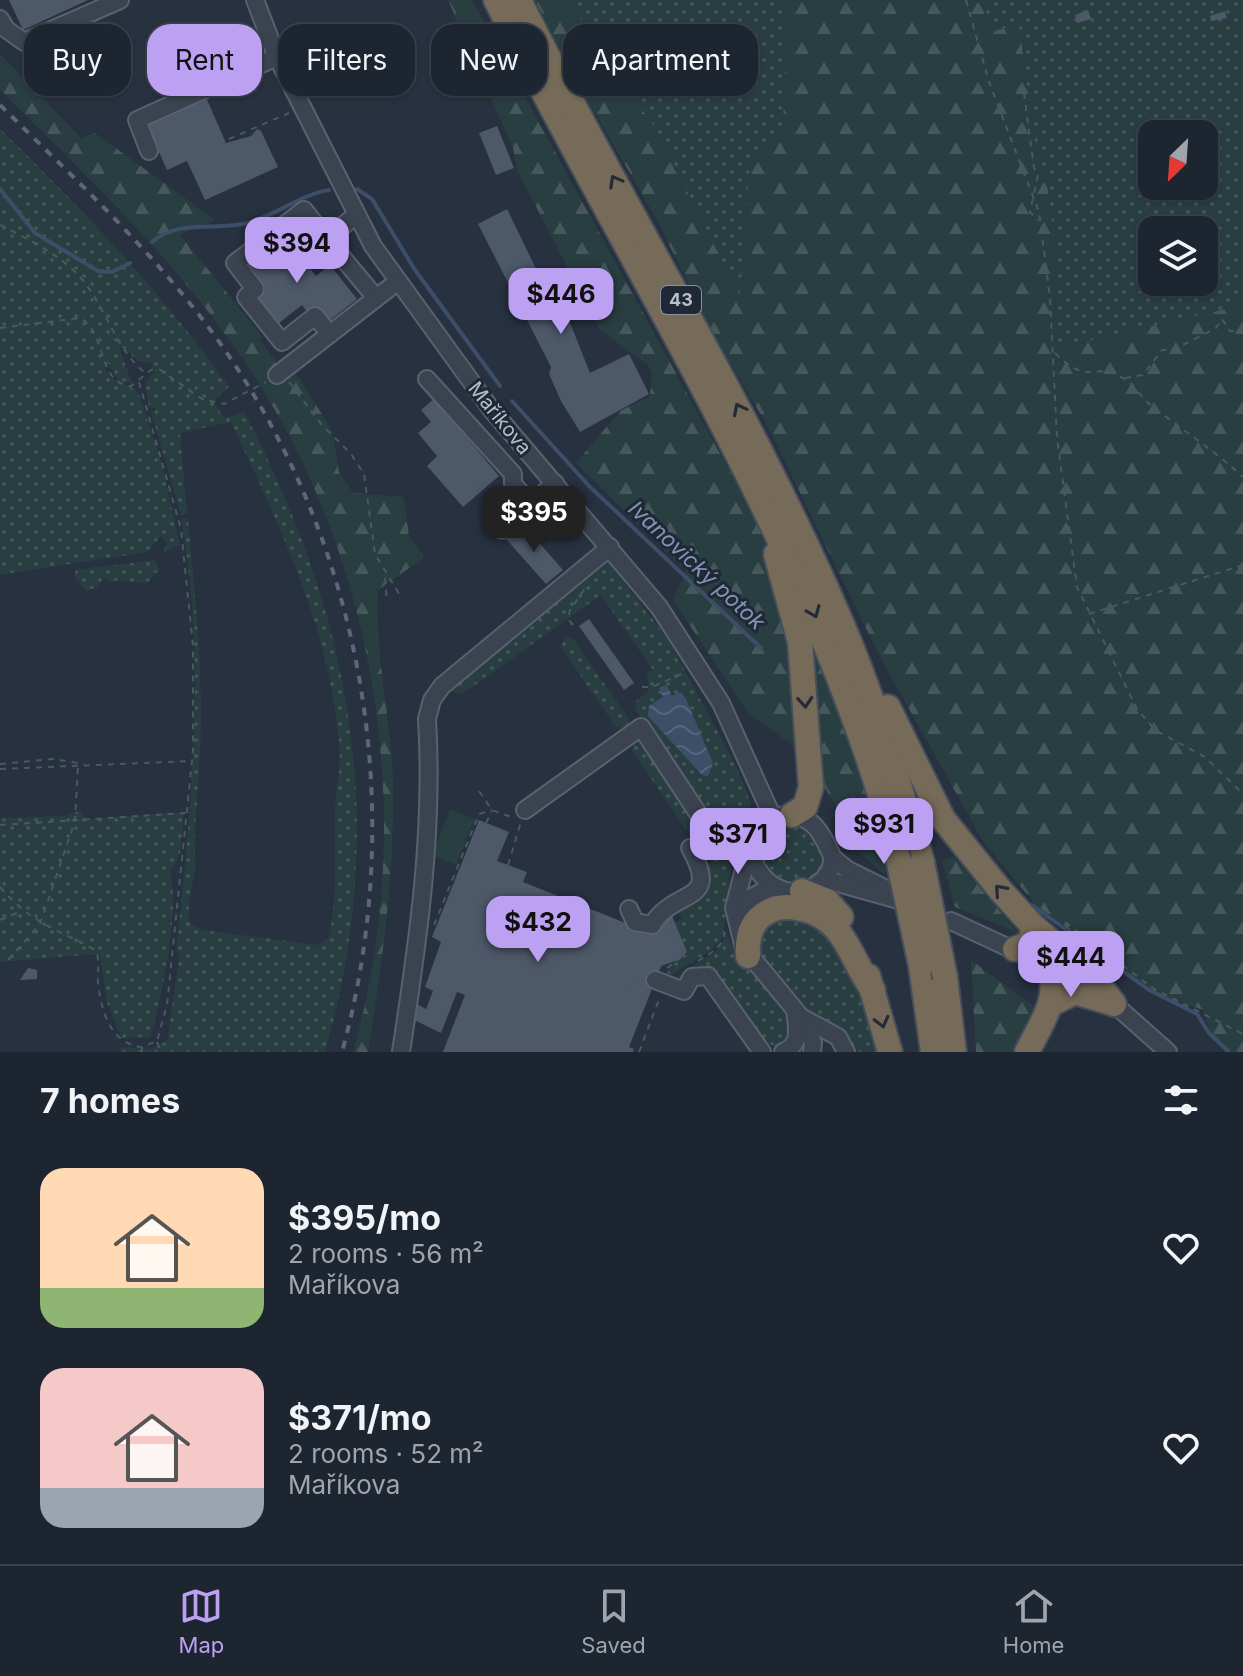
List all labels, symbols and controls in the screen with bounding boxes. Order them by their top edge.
chip: Buy [24,24,131,96]
chip: Rent [147,24,262,96]
chip: Filters [278,24,415,96]
chip: New [431,24,547,96]
chip: Apartment [563,24,758,96]
north arrow [1138,120,1218,200]
map controls [1138,120,1218,296]
one-way arrow [610,174,625,189]
button: layers [1138,216,1218,296]
pin: $394 [250,217,344,285]
text: $394 [263,227,331,258]
pin: $446 [514,268,608,336]
text: $446 [526,278,596,309]
road number: 43 [661,286,701,314]
street label: Maříkova [463,377,537,459]
one-way arrow [734,403,749,418]
pin: $395 [487,486,581,554]
water label: Ivanovický potok [623,495,771,636]
text: $395 [500,496,568,527]
one-way arrow [805,604,821,618]
one-way arrow [796,696,813,709]
pin: $931 [837,798,931,866]
pin: $371 [691,808,785,876]
text: $931 [853,808,915,839]
text: $371 [708,818,768,849]
one-way arrow [996,884,1010,899]
pin: $432 [491,896,585,964]
text: $432 [504,906,572,937]
pin: $444 [1024,931,1118,999]
text: $444 [1036,941,1106,972]
one-way arrow [873,1014,890,1028]
icon: filters [1159,1078,1203,1122]
text: 7 homes [40,1080,180,1121]
text: $395/mo [288,1197,441,1238]
icon: home [104,1200,200,1296]
icon: heart [1159,1226,1203,1270]
text: 2 rooms · 56 m² [288,1238,484,1269]
text: Maříkova [288,1269,400,1300]
text: $371/mo [288,1397,432,1438]
icon: home [104,1400,200,1496]
icon: heart [1159,1426,1203,1470]
text: 2 rooms · 52 m² [288,1438,484,1469]
text: Maříkova [288,1469,400,1500]
tab: Map [179,1584,224,1658]
tab: Saved [581,1584,646,1658]
tab: Home [1003,1584,1064,1658]

